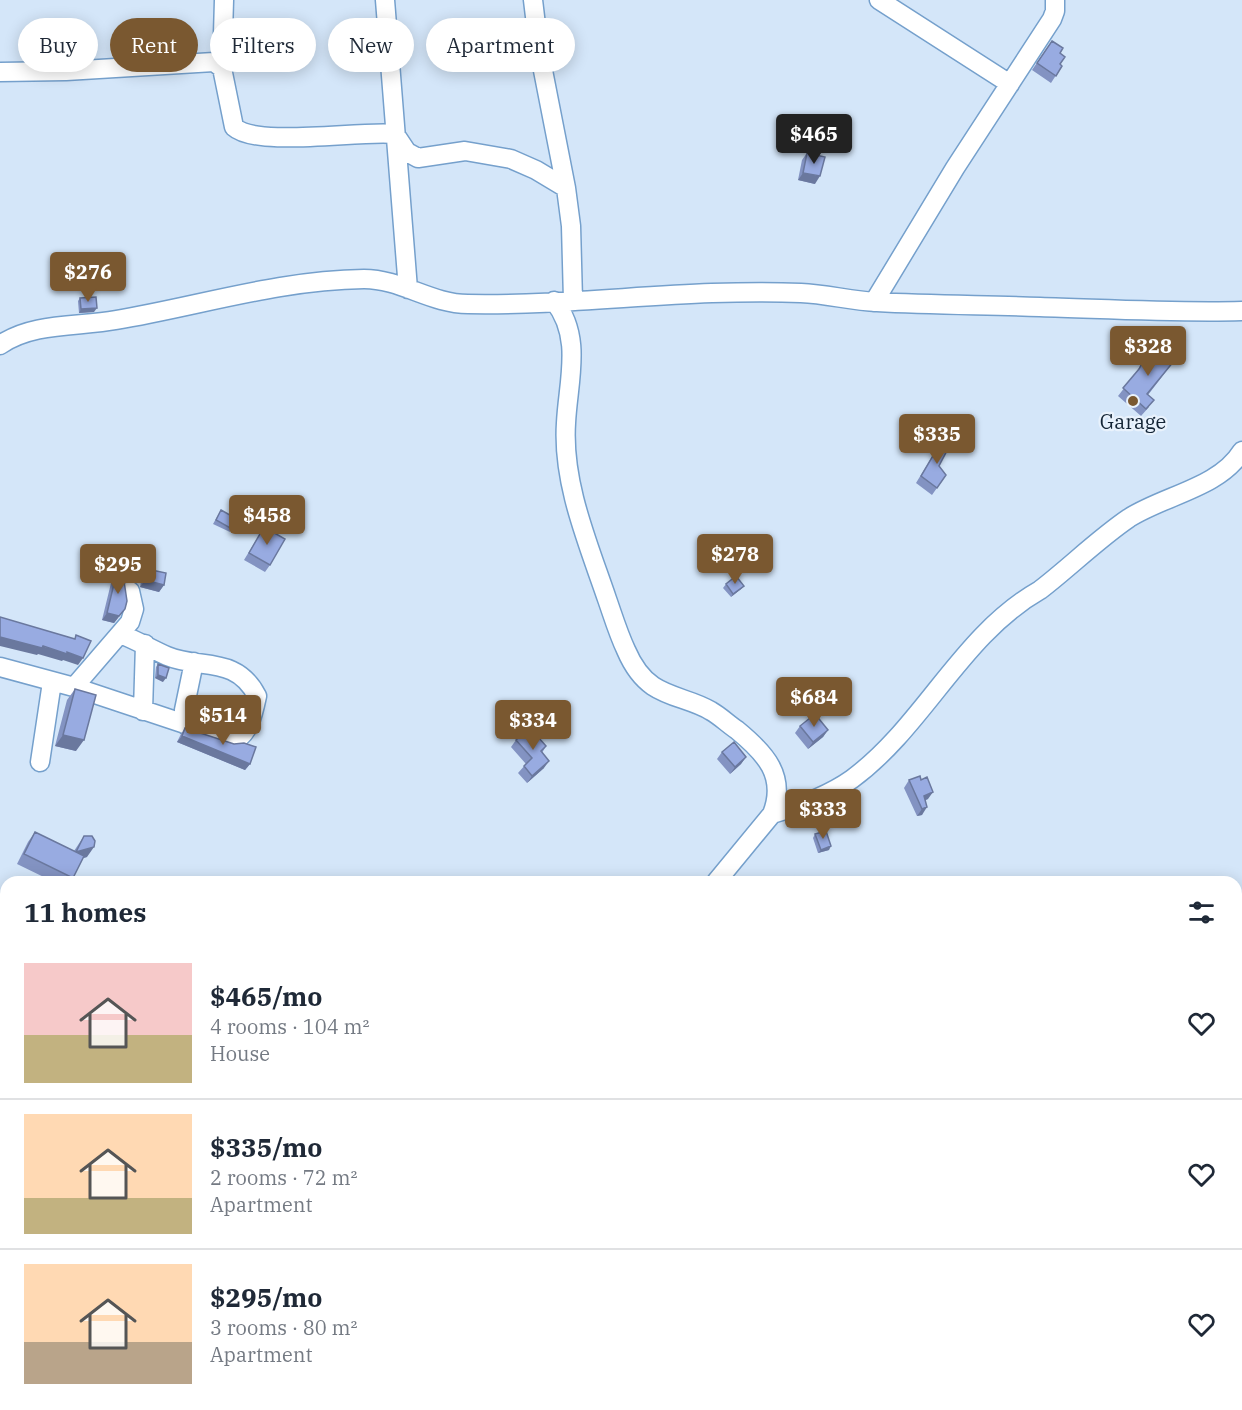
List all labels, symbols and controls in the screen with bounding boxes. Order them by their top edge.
chip: Buy [18,18,98,72]
chip: Rent [110,18,198,72]
chip: Filters [210,18,316,72]
chip: New [328,18,414,72]
chip: Apartment [426,18,575,72]
pin: $465 [778,114,850,165]
text: $465 [790,120,838,147]
pin: $276 [52,252,124,303]
text: $276 [64,258,112,285]
pin: $328 [1112,326,1184,377]
text: $328 [1124,332,1172,359]
marker: Garage [1126,394,1140,408]
place label: Garage [1100,408,1166,435]
pin: $335 [901,414,973,465]
text: $335 [913,420,961,447]
pin: $458 [231,495,303,546]
text: $458 [243,501,291,528]
pin: $278 [699,534,771,585]
text: $278 [711,540,759,567]
pin: $295 [82,544,154,595]
text: $295 [94,550,142,577]
pin: $684 [778,677,850,728]
text: $684 [790,683,838,710]
pin: $514 [187,695,259,746]
pin: $334 [497,700,569,751]
text: $514 [199,701,247,728]
text: $334 [509,706,557,733]
pin: $333 [787,789,859,840]
text: $333 [799,795,847,822]
text: 11 homes [24,895,146,929]
icon: filters [1185,896,1218,929]
text: $465/mo [210,979,322,1013]
icon: home [72,987,144,1059]
icon: heart [1185,1007,1218,1040]
text: 4 rooms · 104 m² [210,1013,369,1040]
text: House [210,1040,270,1067]
text: $335/mo [210,1130,322,1164]
icon: home [72,1138,144,1210]
icon: heart [1185,1158,1218,1191]
text: 2 rooms · 72 m² [210,1164,357,1191]
text: Apartment [210,1191,313,1218]
text: $295/mo [210,1280,322,1314]
icon: home [72,1288,144,1360]
icon: heart [1185,1308,1218,1341]
text: 3 rooms · 80 m² [210,1314,357,1341]
text: Apartment [210,1341,313,1368]

